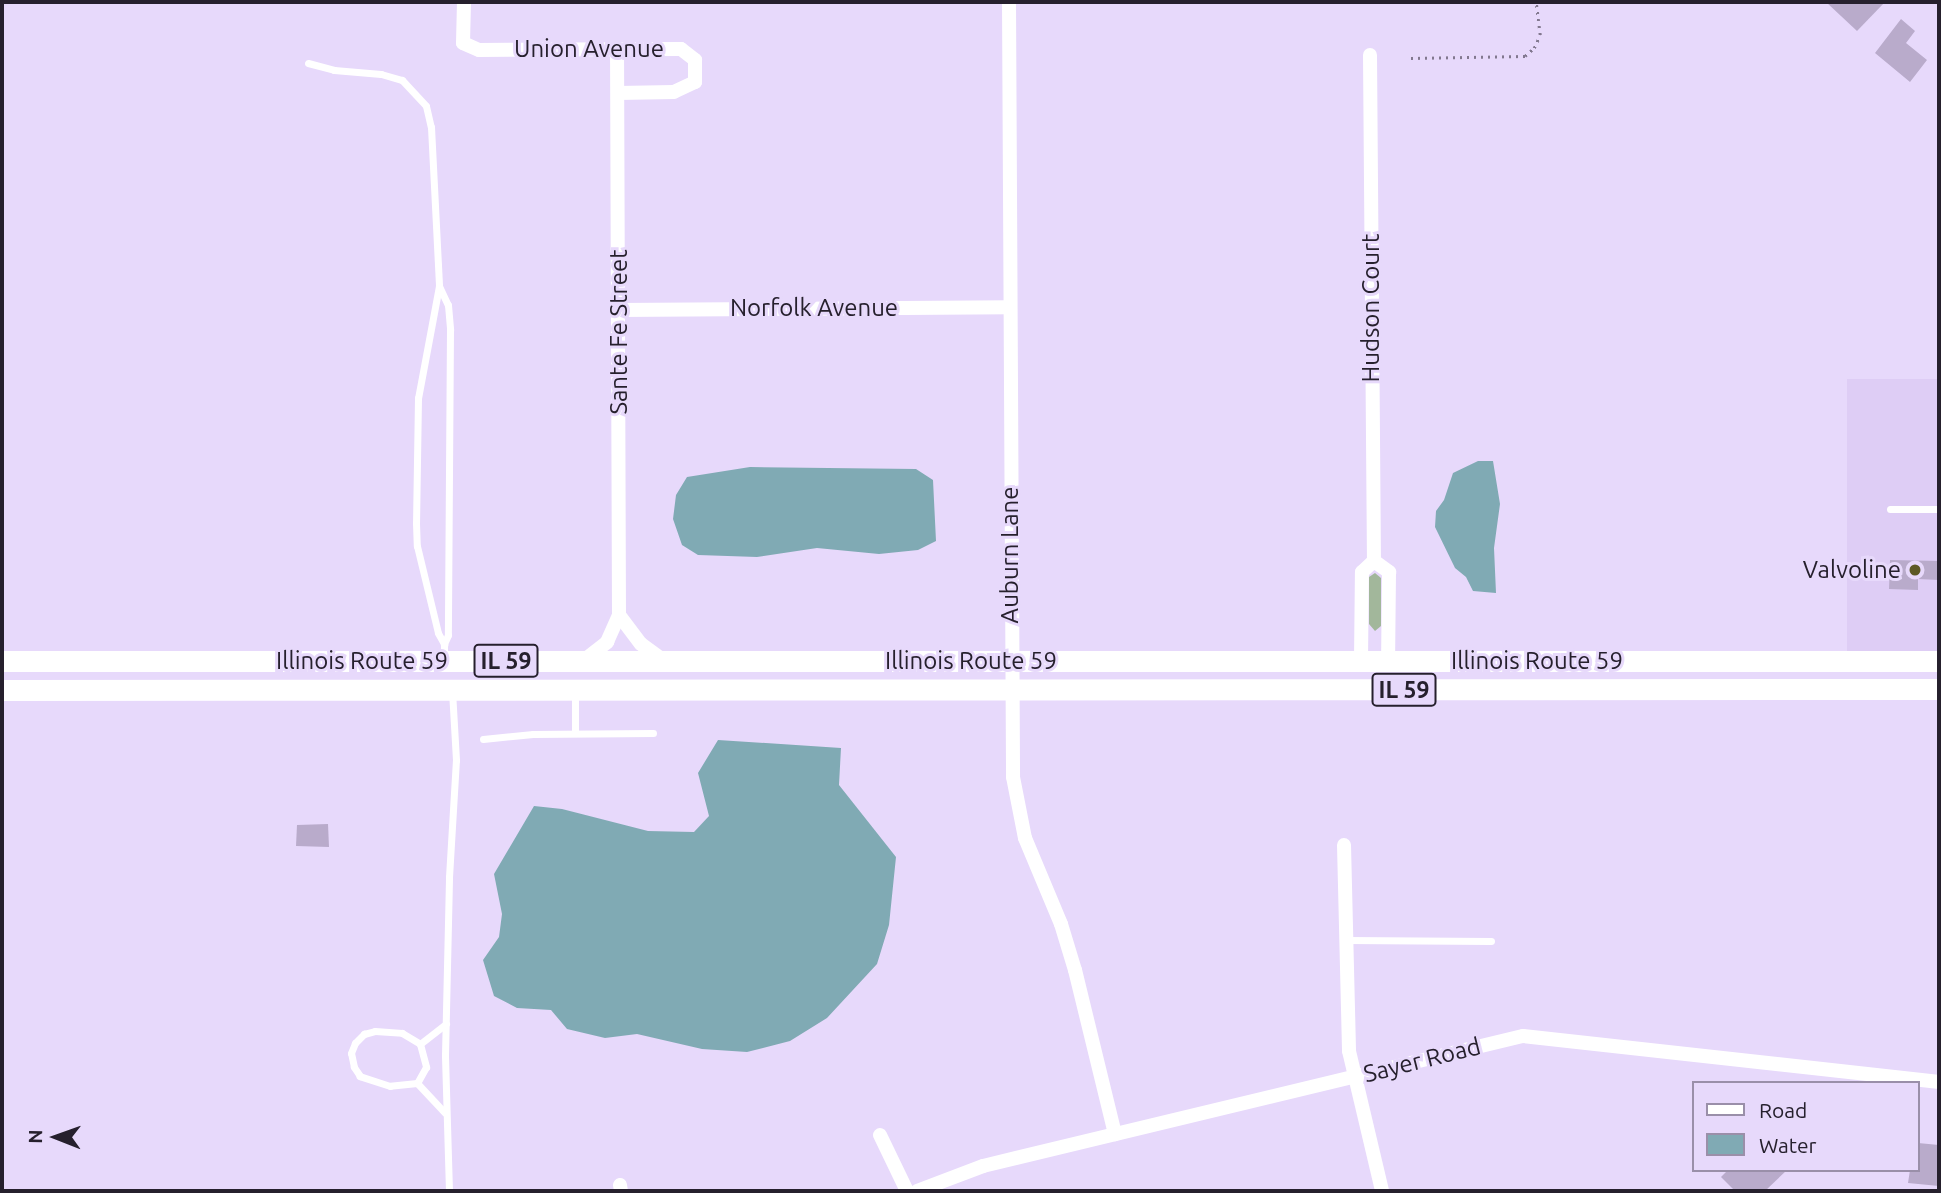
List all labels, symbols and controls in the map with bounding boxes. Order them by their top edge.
street label: Union Avenue [514,35,664,63]
street label: Hudson Court [1357,233,1385,383]
street label: Sante Fe Street [605,249,633,415]
street label: Norfolk Avenue [730,294,898,322]
street label: Auburn Lane [996,487,1024,623]
place label: Valvoline [1803,556,1901,584]
marker: Valvoline [1907,562,1923,578]
road number: IL 59 [473,642,539,680]
street label: Illinois Route 59 [276,647,448,675]
street label: Illinois Route 59 [885,647,1057,675]
street label: Illinois Route 59 [1451,647,1623,675]
road number: IL 59 [1371,670,1437,710]
street label: Sayer Road [1360,1032,1484,1088]
legend [1692,1081,1920,1172]
text: Road [1759,1098,1807,1122]
north arrow [21,1102,91,1172]
text: N [24,1129,46,1144]
text: Water [1759,1133,1817,1157]

